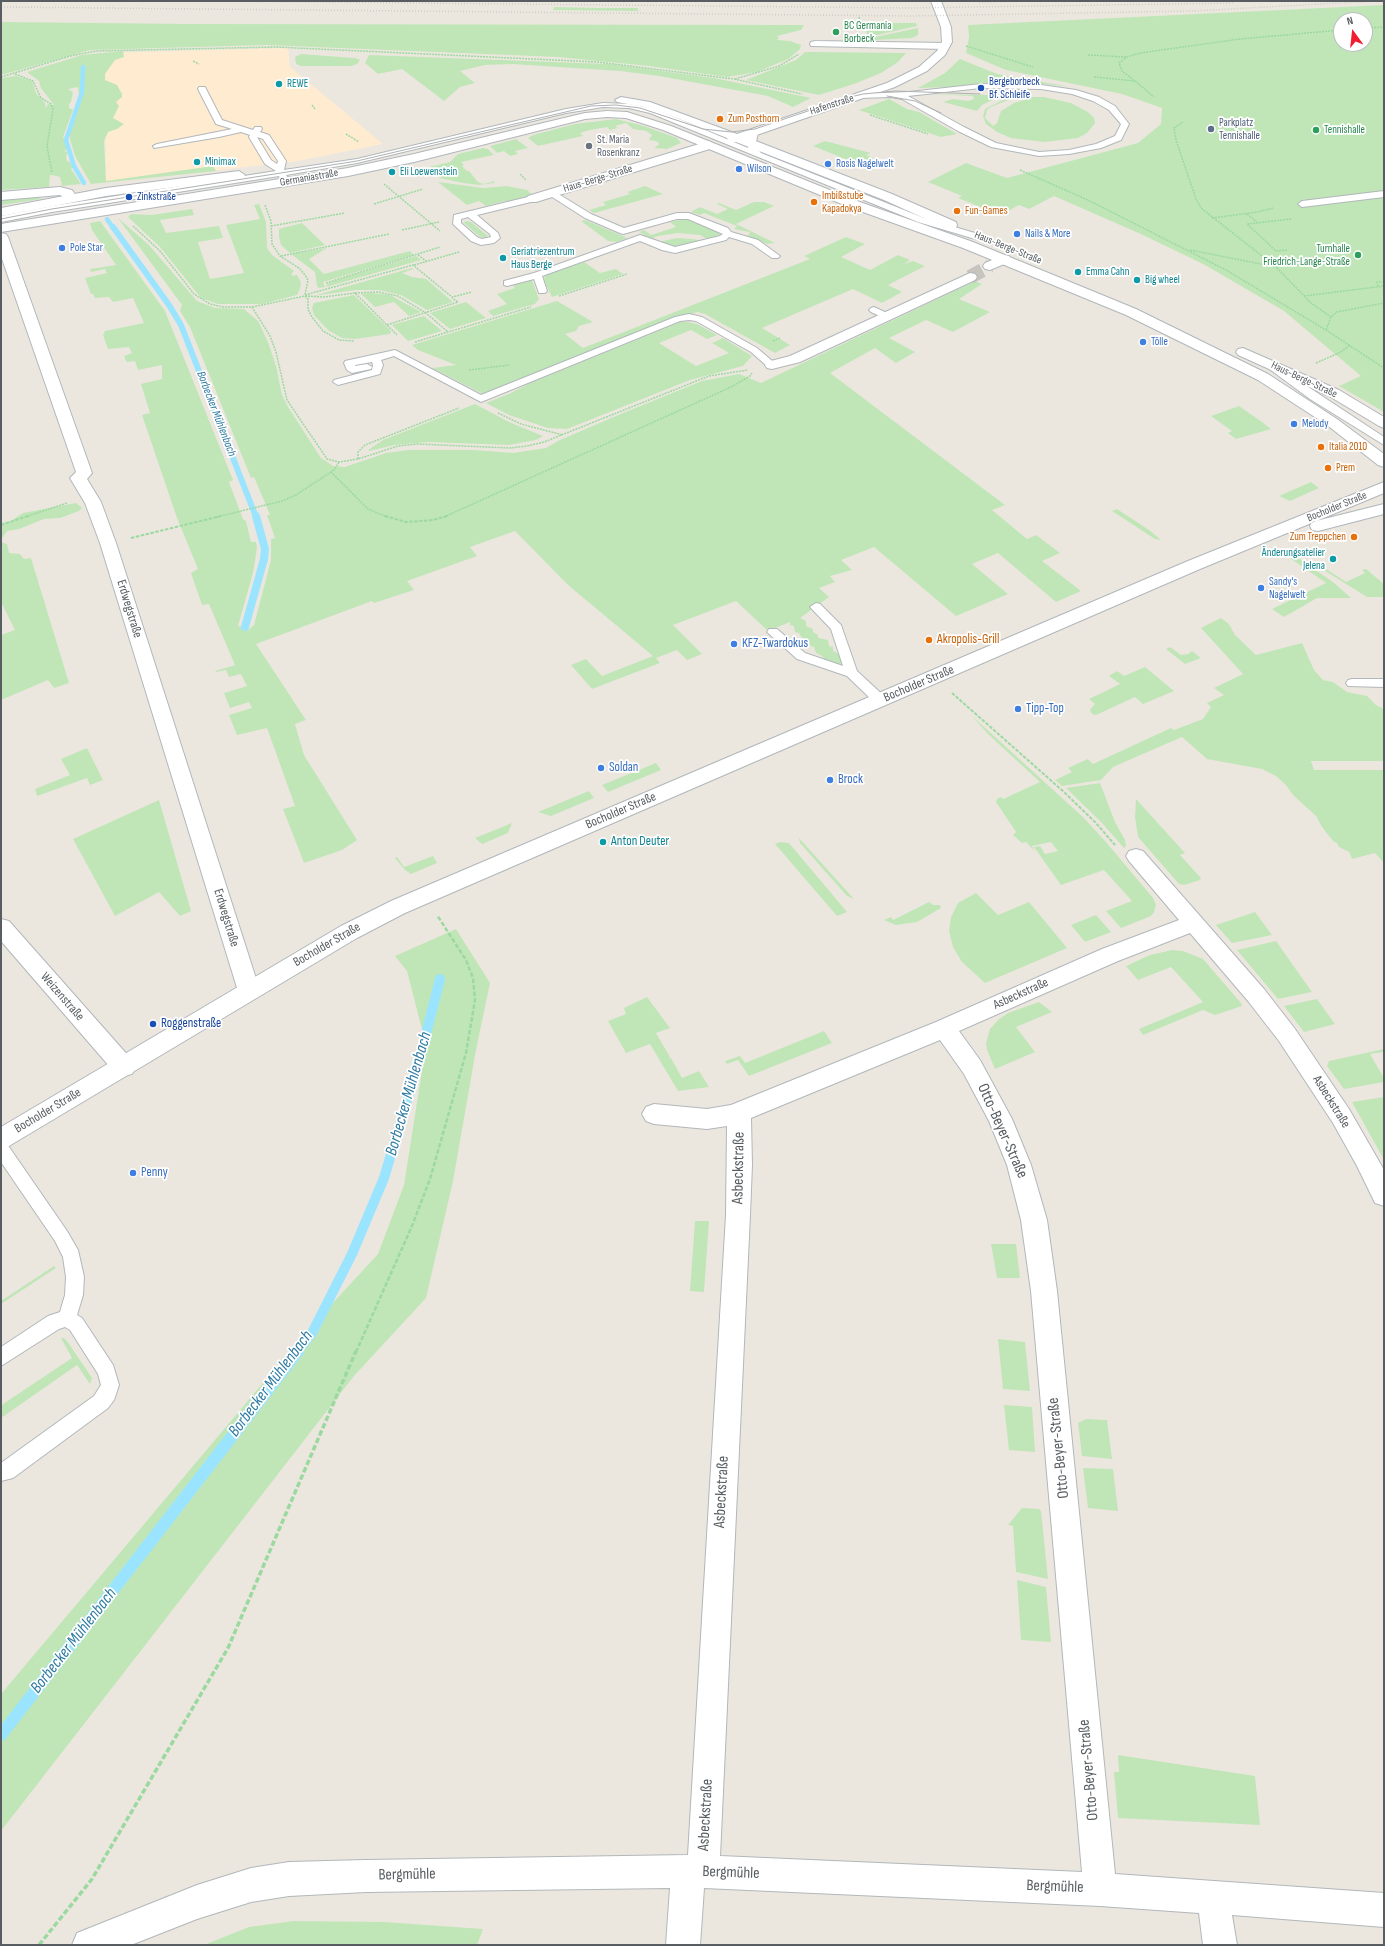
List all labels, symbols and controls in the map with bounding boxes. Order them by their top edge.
north arrow [1333,12,1373,52]
text: N [1346,14,1355,28]
place label: BC Germania Borbeck [844,19,891,45]
marker: BC Germania Borbeck [831,27,841,37]
place label: Bergeborbeck Bf. Schleife [989,75,1040,101]
place label: REWE [287,77,308,91]
marker: REWE [274,79,284,89]
marker: Bergeborbeck Bf. Schleife [976,83,986,93]
street label: Hafenstraße [808,92,856,118]
place label: Zum Posthorn [728,112,779,126]
marker: Zum Posthorn [715,114,725,124]
place label: Parkplatz Tennishalle [1219,116,1260,142]
place label: Tennishalle [1324,123,1365,137]
marker: Parkplatz Tennishalle [1206,124,1216,134]
marker: Tennishalle [1311,125,1321,135]
place label: St. Maria Rosenkranz [597,133,640,159]
marker: St. Maria Rosenkranz [584,141,594,151]
place label: Minimax [205,155,236,169]
marker: Minimax [192,157,202,167]
place label: Rosis Nagelwelt [836,157,894,171]
marker: Rosis Nagelwelt [823,159,833,169]
street label: Haus-Berge-Straße [562,162,634,196]
place label: Wilson [747,162,771,176]
marker: Wilson [734,164,744,174]
place label: Eli Loewenstein [400,165,457,179]
street label: Germaniastraße [279,166,339,190]
marker: Eli Loewenstein [387,167,397,177]
place label: Imbißstube Kapadokya [822,189,863,215]
place label: Zinkstraße [137,190,176,204]
marker: Zinkstraße [124,192,134,202]
marker: Imbißstube Kapadokya [809,197,819,207]
place label: Fun-Games [965,204,1008,218]
marker: Fun-Games [952,206,962,216]
place label: Nails & More [1025,227,1070,241]
street label: Haus-Berge-Straße [972,228,1044,268]
marker: Nails & More [1012,229,1022,239]
place label: Pole Star [70,241,103,255]
place label: Turnhalle Friedrich-Lange-Straße [1263,242,1350,268]
marker: Pole Star [57,243,67,253]
place label: Geriatriezentrum Haus Berge [511,245,575,271]
marker: Turnhalle Friedrich-Lange-Straße [1353,250,1363,260]
marker: Geriatriezentrum Haus Berge [498,253,508,263]
place label: Emma Cahn [1086,265,1129,279]
marker: Emma Cahn [1073,267,1083,277]
place label: Big wheel [1145,273,1180,287]
marker: Big wheel [1132,275,1142,285]
place label: Tölle [1151,335,1168,349]
marker: Tölle [1138,337,1148,347]
street label: Haus-Berge-Straße [1269,359,1339,401]
water label: Borbecker Mühlenbach [193,369,239,459]
place label: Melody [1302,417,1328,431]
marker: Melody [1289,419,1299,429]
place label: Italia 2010 [1329,440,1367,454]
marker: Italia 2010 [1316,442,1326,452]
place label: Prem [1336,461,1355,475]
marker: Prem [1323,463,1333,473]
street label: Bocholder Straße [1305,489,1369,525]
place label: Zum Treppchen [1290,530,1346,544]
marker: Zum Treppchen [1349,532,1359,542]
place label: Änderungsatelier Jelena [1262,546,1325,572]
marker: Änderungsatelier Jelena [1328,554,1338,564]
place label: Sandy's Nagelwelt [1269,575,1306,601]
street label: Erdwegstraße [113,578,145,640]
marker: Sandy's Nagelwelt [1256,583,1266,593]
place label: Akropolis-Grill [937,632,999,648]
marker: Akropolis-Grill [924,635,934,645]
place label: KFZ-Twardokus [742,636,808,652]
marker: KFZ-Twardokus [729,639,739,649]
street label: Bocholder Straße [881,662,957,706]
place label: Tipp-Top [1026,701,1064,717]
marker: Tipp-Top [1013,704,1023,714]
place label: Soldan [609,760,638,776]
marker: Soldan [596,763,606,773]
place label: Brock [838,772,863,788]
marker: Brock [825,775,835,785]
street label: Bocholder Straße [583,789,659,833]
place label: Anton Deuter [611,834,669,850]
marker: Anton Deuter [598,837,608,847]
street label: Erdwegstraße [210,887,242,949]
street label: Bocholder Straße [291,920,363,970]
street label: Weizenstraße [37,970,87,1024]
street label: Asbeckstraße [991,975,1051,1013]
place label: Roggenstraße [161,1016,221,1032]
marker: Roggenstraße [148,1019,158,1029]
water label: Borbecker Mühlenbach [382,1030,436,1158]
street label: Asbeckstraße [1309,1073,1353,1131]
street label: Otto-Beyer-Straße [973,1081,1031,1181]
street label: Bocholder Straße [12,1085,84,1137]
street label: Asbeckstraße [729,1132,749,1204]
place label: Penny [141,1165,168,1181]
marker: Penny [128,1168,138,1178]
water label: Borbecker Mühlenbach [224,1327,318,1441]
street label: Otto-Beyer-Straße [1044,1396,1074,1500]
street label: Asbeckstraße [711,1455,733,1529]
water label: Borbecker Mühlenbach [27,1584,121,1698]
street label: Otto-Beyer-Straße [1075,1719,1103,1821]
street label: Asbeckstraße [695,1778,717,1852]
street label: Bergmühle [702,1862,760,1884]
street label: Bergmühle [378,1865,436,1885]
street label: Bergmühle [1026,1876,1084,1898]

